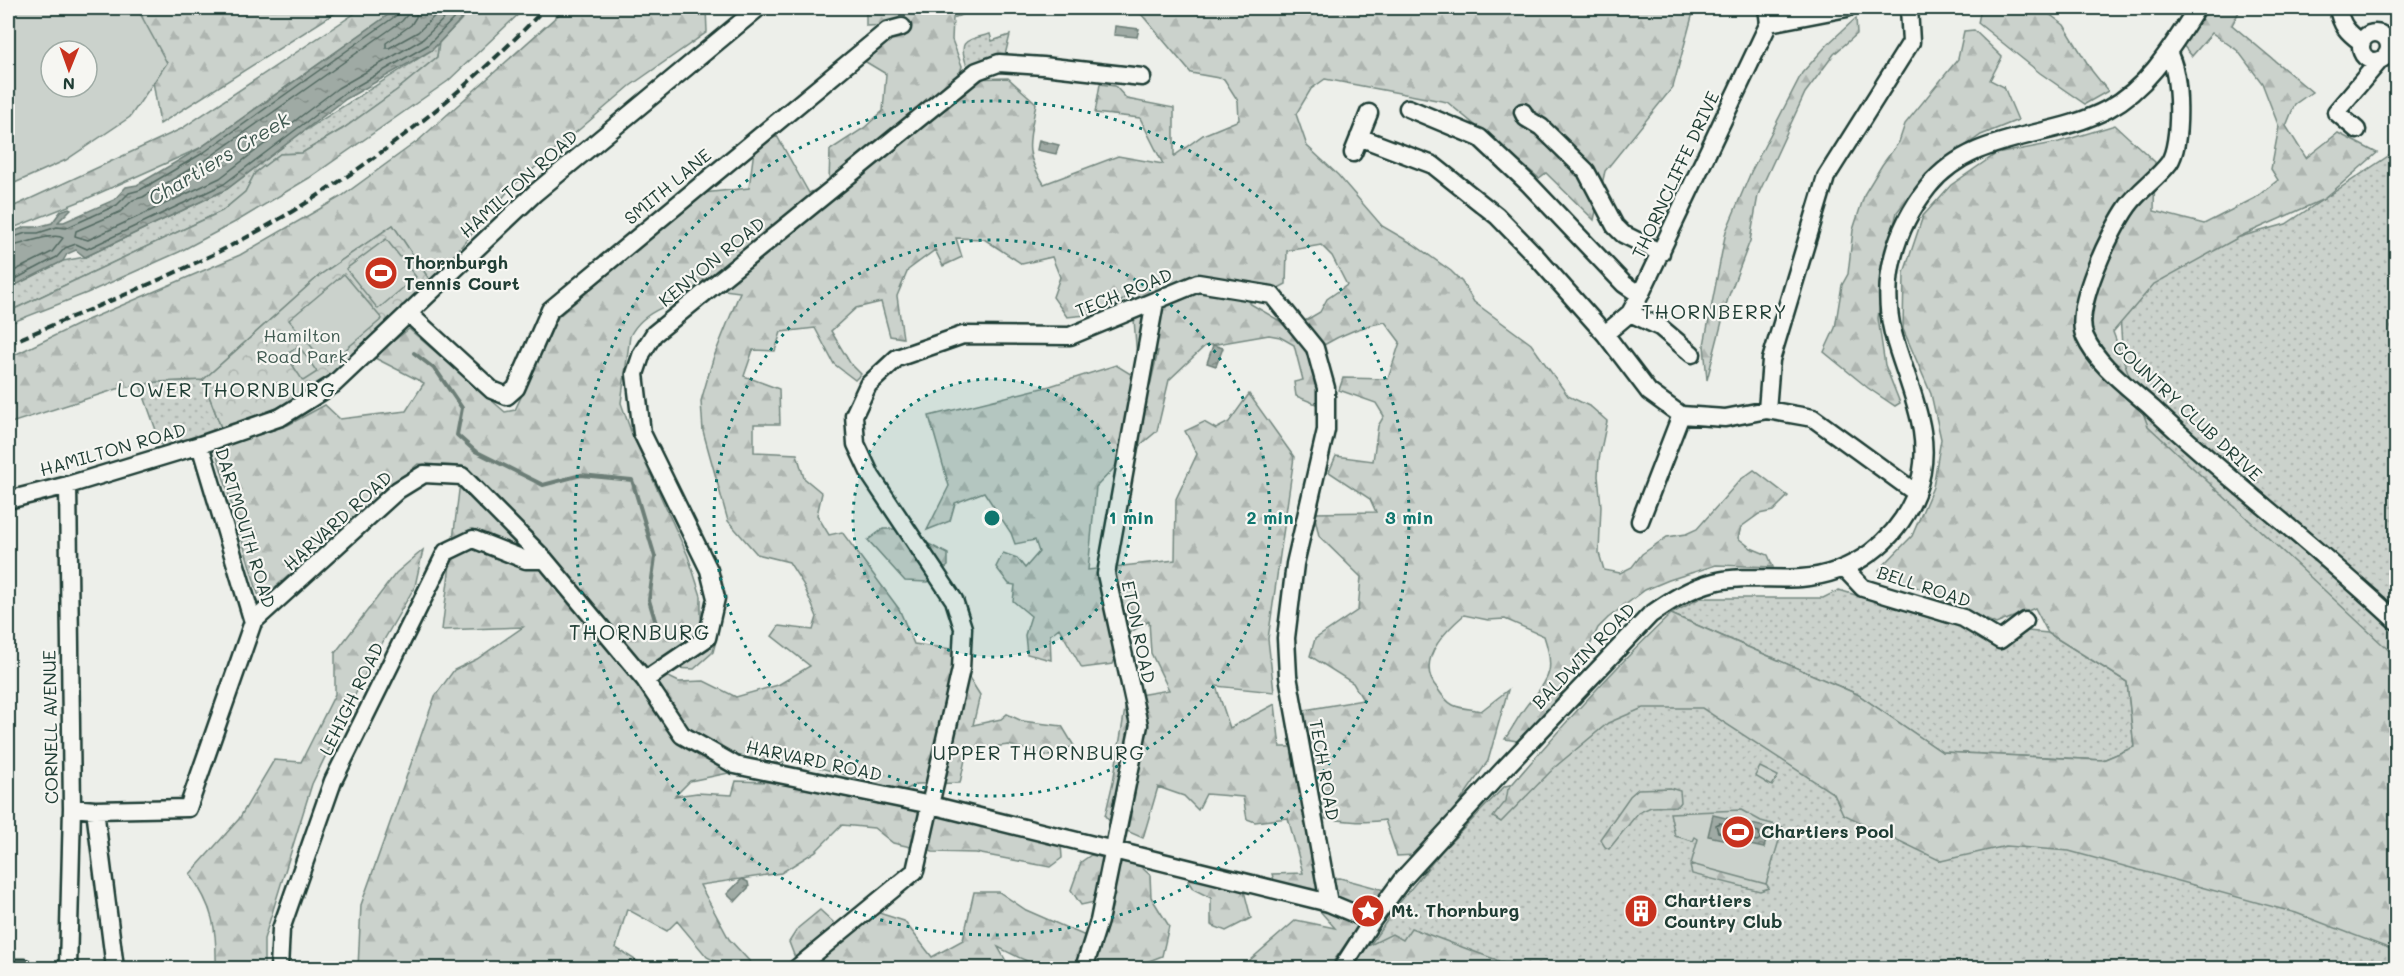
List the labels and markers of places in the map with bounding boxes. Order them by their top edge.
place label: Thornburgh Tennis Court [404,250,520,295]
sports icon: Thornburgh Tennis Court [363,255,399,291]
centre of rings [982,508,1002,528]
sports icon: Chartiers Pool [1720,814,1756,850]
place label: Chartiers Pool [1761,819,1894,843]
place label: Chartiers Country Club [1664,888,1783,933]
place icon: Mt. Thornburg [1350,893,1386,929]
building icon: Chartiers Country Club [1623,893,1659,929]
place label: Mt. Thornburg [1391,898,1519,922]

